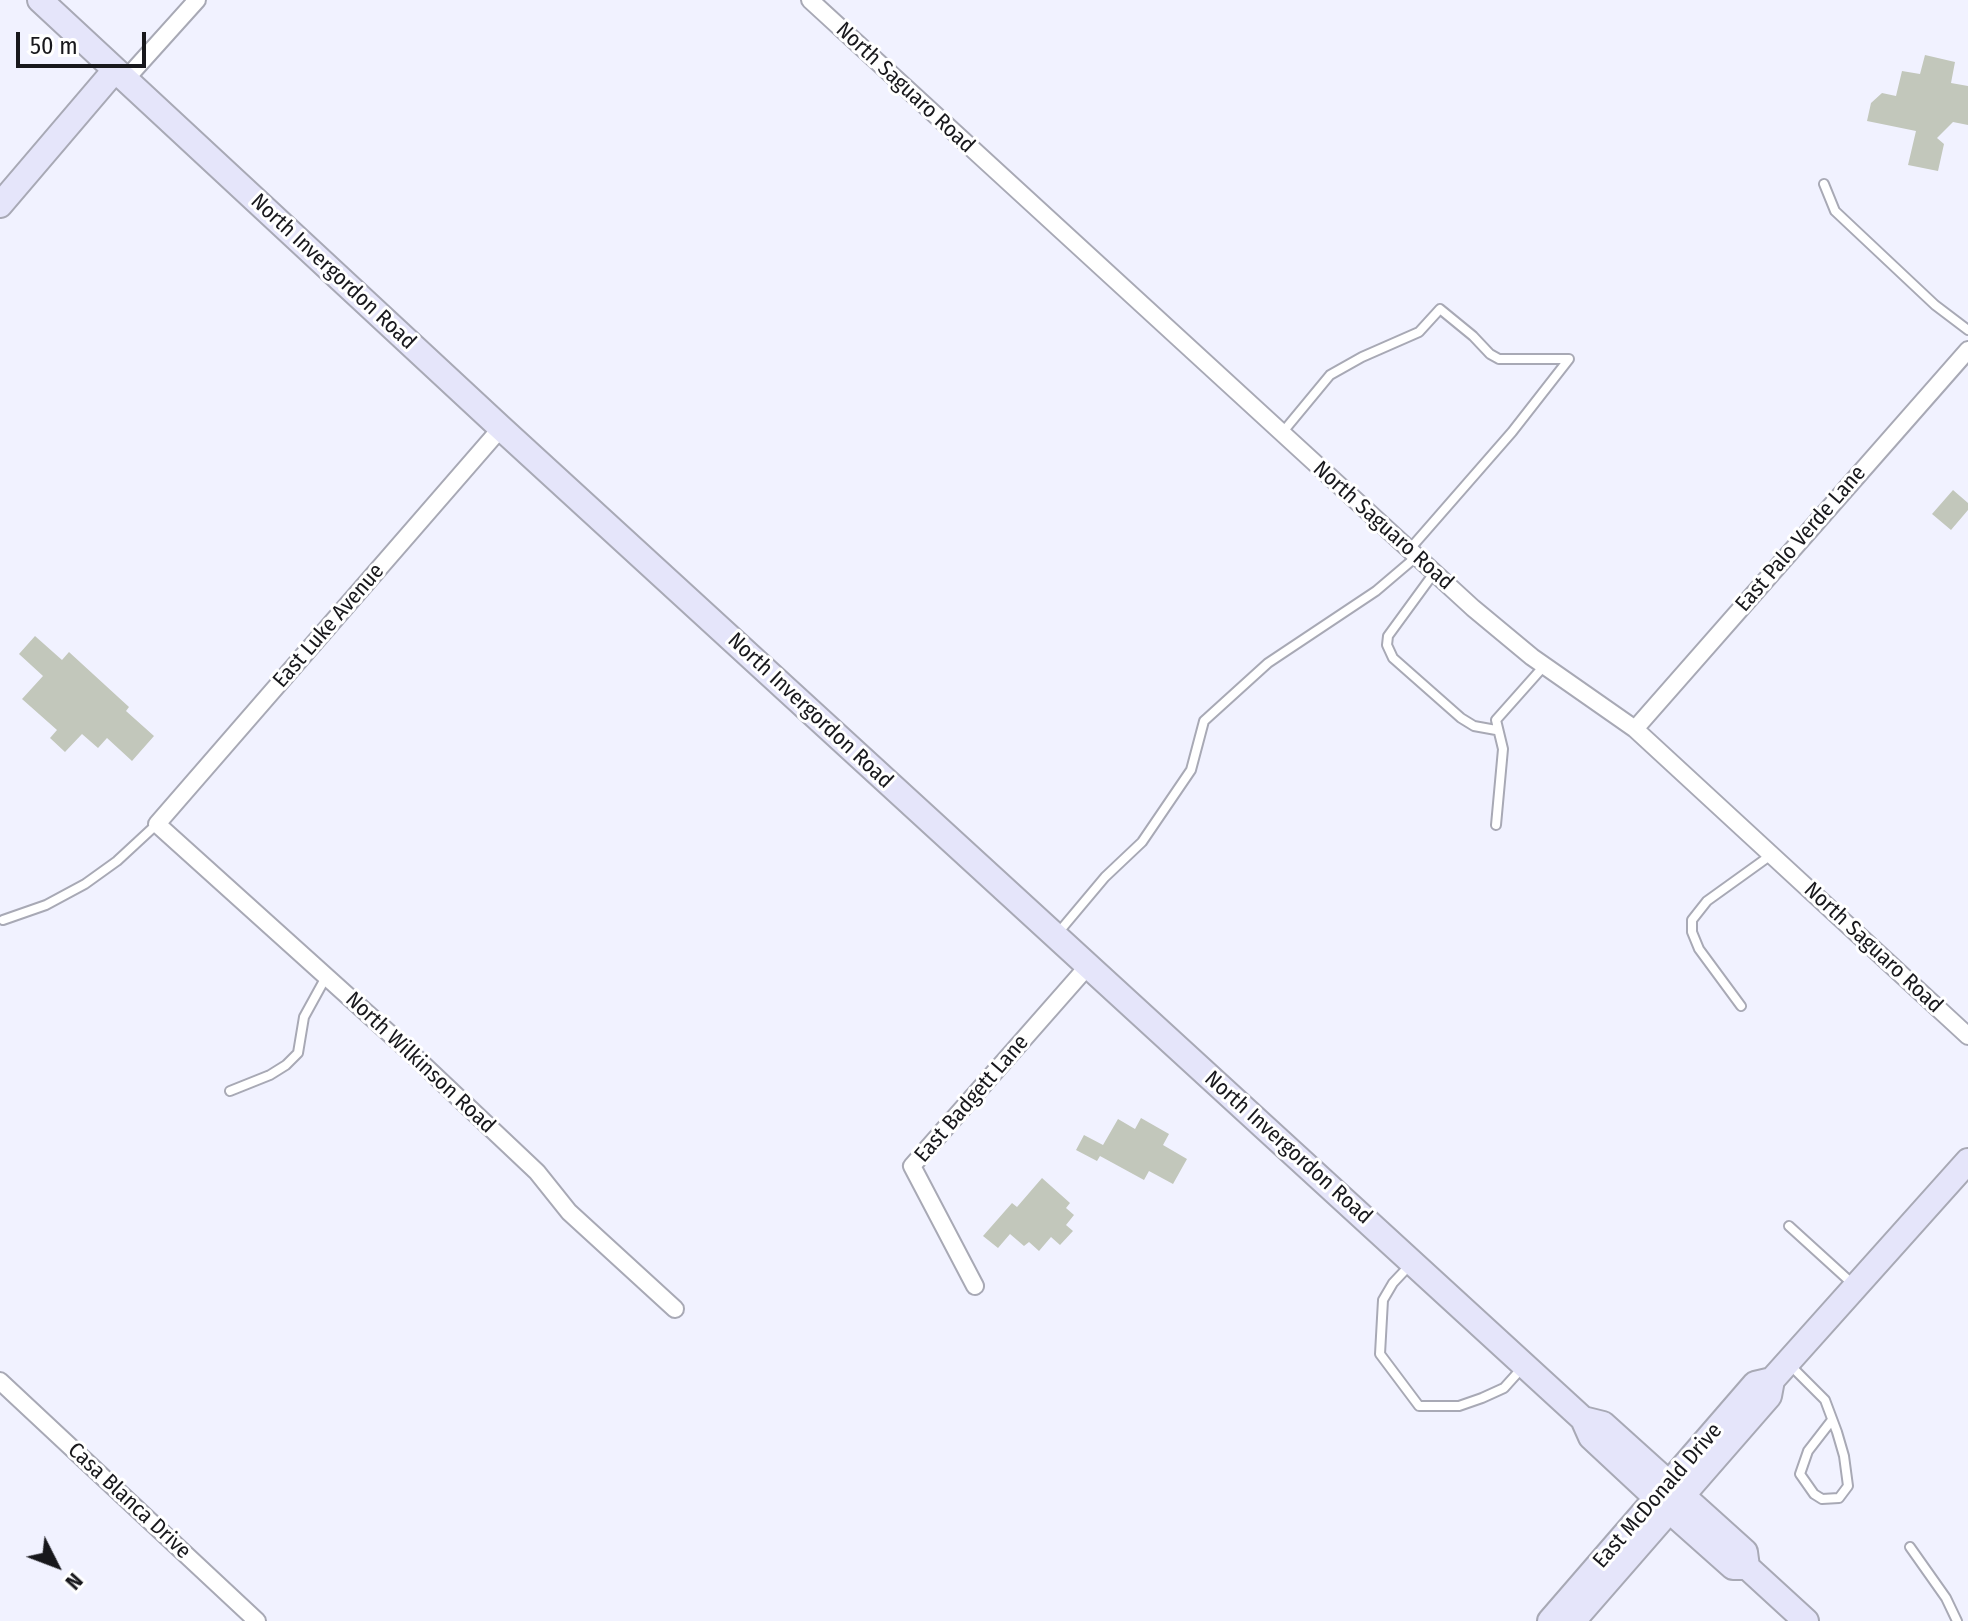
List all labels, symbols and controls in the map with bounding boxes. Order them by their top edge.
scale bar [20,16,150,66]
street label: North Saguaro Road [830,17,980,159]
text: 50 m [30,32,78,60]
street label: North Invergordon Road [245,189,421,355]
street label: North Saguaro Road [1307,456,1459,596]
street label: East Palo Verde Lane [1730,461,1872,617]
street label: East Luke Avenue [268,559,390,693]
street label: North Invergordon Road [722,628,898,794]
street label: North Saguaro Road [1798,877,1948,1019]
street label: North Wilkinson Road [340,987,500,1139]
street label: East Badgett Lane [909,1030,1035,1168]
street label: North Invergordon Road [1199,1066,1377,1230]
street label: East McDonald Drive [1588,1418,1728,1574]
street label: Casa Blanca Drive [62,1437,196,1565]
north arrow [16,1525,96,1605]
text: N [60,1567,89,1595]

